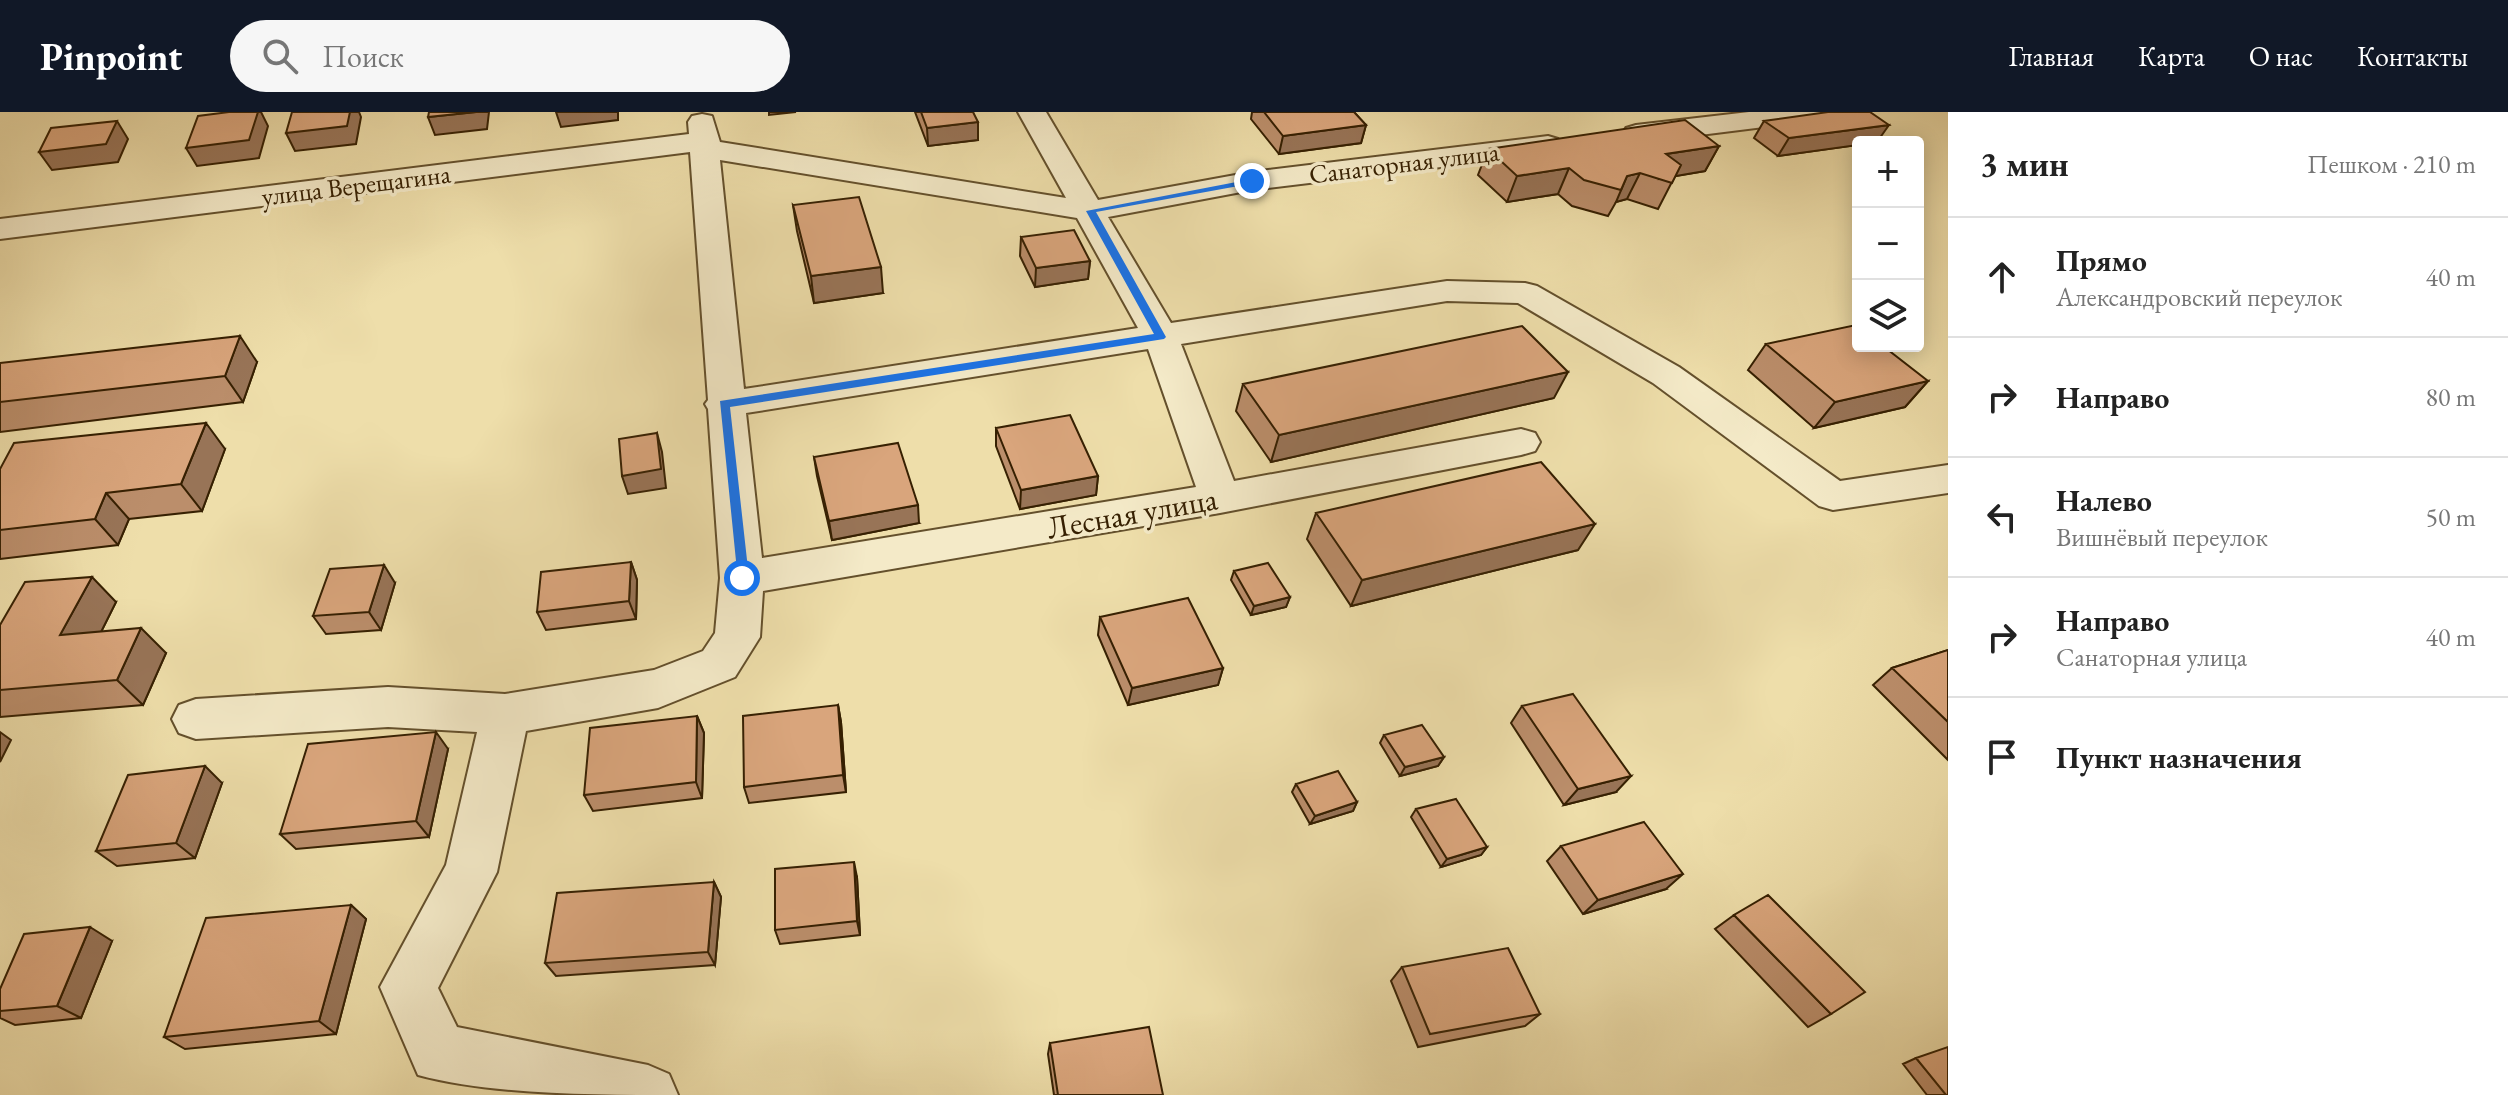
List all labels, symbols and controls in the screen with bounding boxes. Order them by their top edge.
search box [230,20,790,92]
text: Pinpoint [40,32,182,81]
icon: search [258,34,302,78]
text: Поиск [322,37,404,76]
text: Главная [2009,38,2094,74]
text: Карта [2138,38,2205,74]
text: О нас [2249,38,2313,74]
text: Контакты [2357,38,2468,74]
street label: Санаторная улица [1307,134,1502,192]
map controls [1852,136,1924,352]
button: + [1852,136,1924,208]
text: 3 мин [1980,142,2069,186]
text: Пешком · 210 m [2307,147,2476,181]
street label: улица Верещагина [260,156,453,213]
route end [1234,163,1270,199]
button: − [1852,208,1924,280]
text: Прямо [2056,241,2147,280]
icon: ahead [1980,255,2024,299]
text: 40 m [2426,260,2476,294]
button: layers [1852,280,1924,352]
text: Александровский переулок [2056,280,2343,314]
icon: right [1980,375,2024,419]
text: Направо [2056,378,2169,417]
text: 80 m [2426,380,2476,414]
street label: Лесная улица [1043,477,1221,549]
text: Налево [2056,481,2152,520]
icon: left [1980,495,2024,539]
text: 50 m [2426,500,2476,534]
text: Вишнёвый переулок [2056,520,2268,554]
route start [724,560,760,596]
text: Направо [2056,601,2169,640]
icon: right [1980,615,2024,659]
text: 40 m [2426,620,2476,654]
text: Санаторная улица [2056,640,2247,674]
icon: arrive [1980,735,2024,779]
text: Пункт назначения [2056,738,2302,777]

